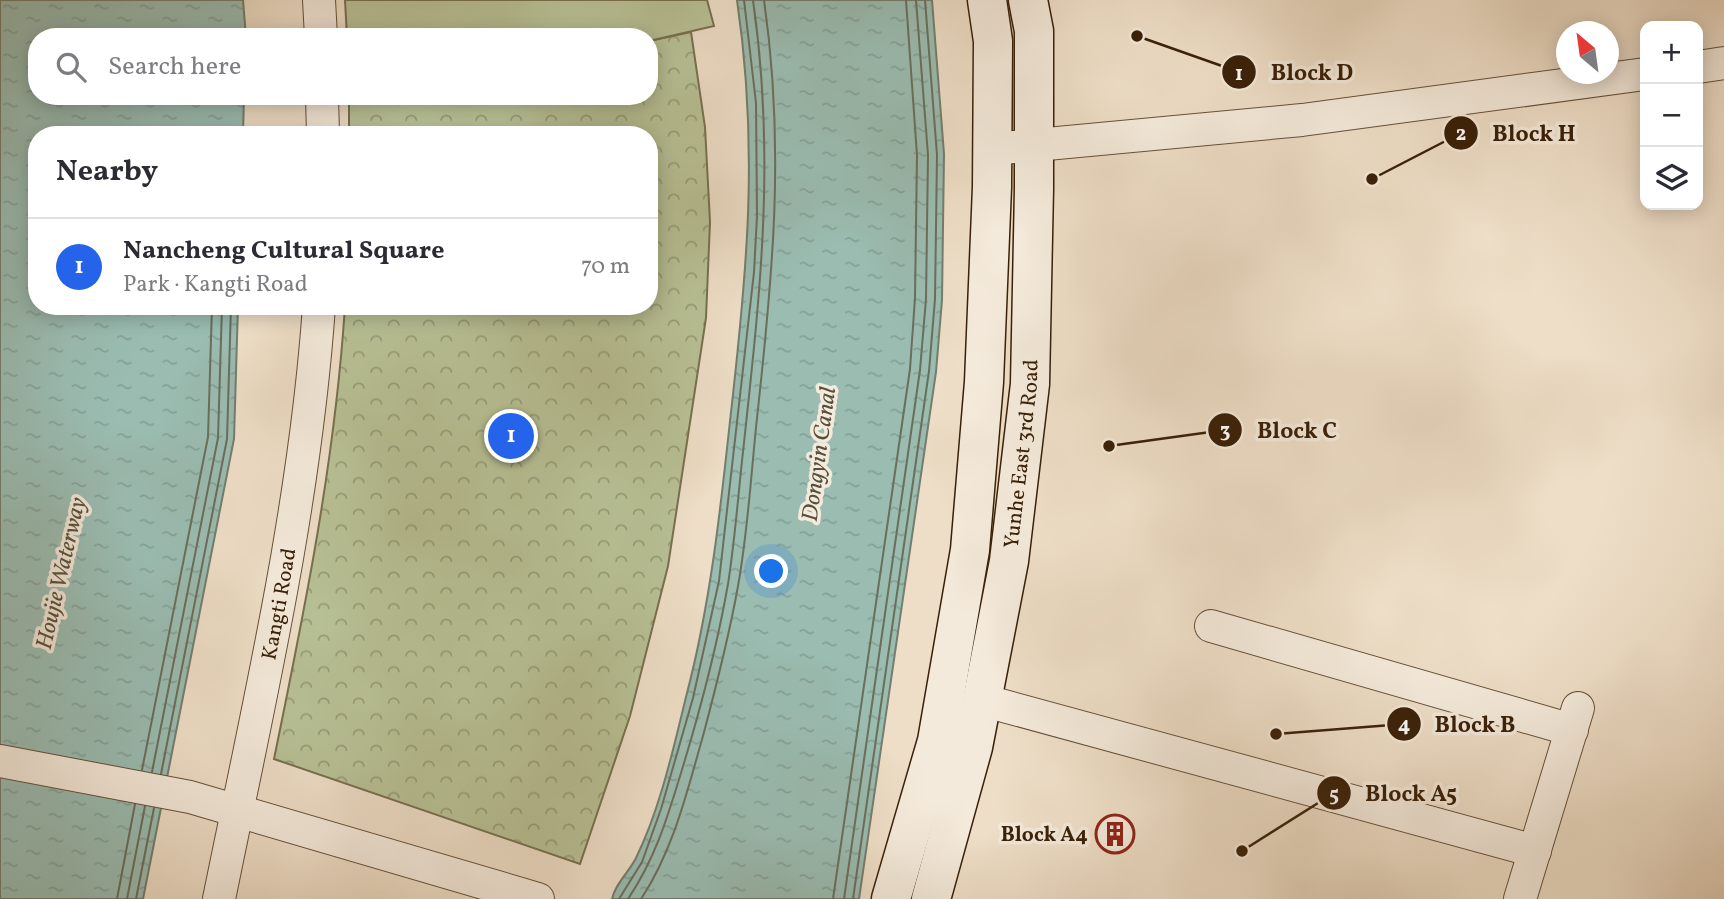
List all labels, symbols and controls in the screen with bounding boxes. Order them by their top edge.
north arrow [1556,21,1619,84]
map controls [1640,21,1703,210]
button: + [1640,21,1703,84]
search box [28,28,658,105]
icon: search [52,48,90,86]
text: Search here [108,49,241,85]
callout: Block D [1222,50,1367,94]
text: Block D [1271,58,1353,90]
text: 1 [1235,60,1243,89]
button: − [1640,84,1703,147]
callout: Block H [1444,111,1590,155]
text: Block H [1492,119,1576,151]
text: 2 [1456,120,1466,149]
button: layers [1640,147,1703,210]
text: Nearby [56,151,158,193]
text: Nancheng Cultural Square [123,233,444,269]
text: 1 [74,251,84,283]
text: 70 m [581,251,630,283]
text: Park · Kangti Road [123,269,308,301]
street label: Yunhe East 3rd Road [998,359,1046,550]
water label: Dongyin Canal [795,385,845,524]
callout: Block C [1208,408,1351,452]
pin: 1 [488,410,534,462]
text: Block C [1257,416,1337,448]
text: 3 [1220,417,1230,446]
water label: Houjie Waterway [29,494,95,653]
street label: Kangti Road [255,546,304,663]
your location [754,554,788,588]
callout: Block B [1386,702,1530,746]
text: Block B [1435,710,1515,742]
text: 4 [1398,711,1411,740]
callout: Block A5 [1316,771,1471,815]
text: Block A5 [1365,779,1457,811]
text: 5 [1329,781,1339,810]
building icon: Block A4 [1094,813,1136,855]
place label: Block A4 [1001,821,1088,850]

